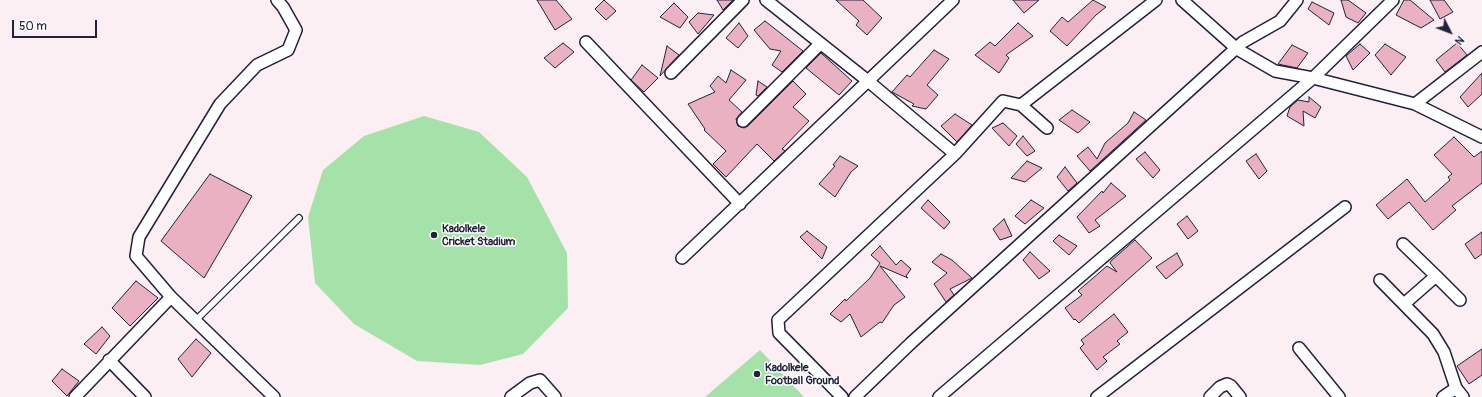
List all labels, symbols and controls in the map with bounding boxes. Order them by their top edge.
scale bar [14,12,99,38]
north arrow [1430,12,1470,52]
text: 50 m [19,19,47,34]
text: N [1452,33,1467,47]
place label: Kadolkele Cricket Stadium [442,222,515,248]
marker: Kadolkele Cricket Stadium [429,230,439,240]
place label: Kadolkele Football Ground [765,361,840,387]
marker: Kadolkele Football Ground [752,369,762,379]

